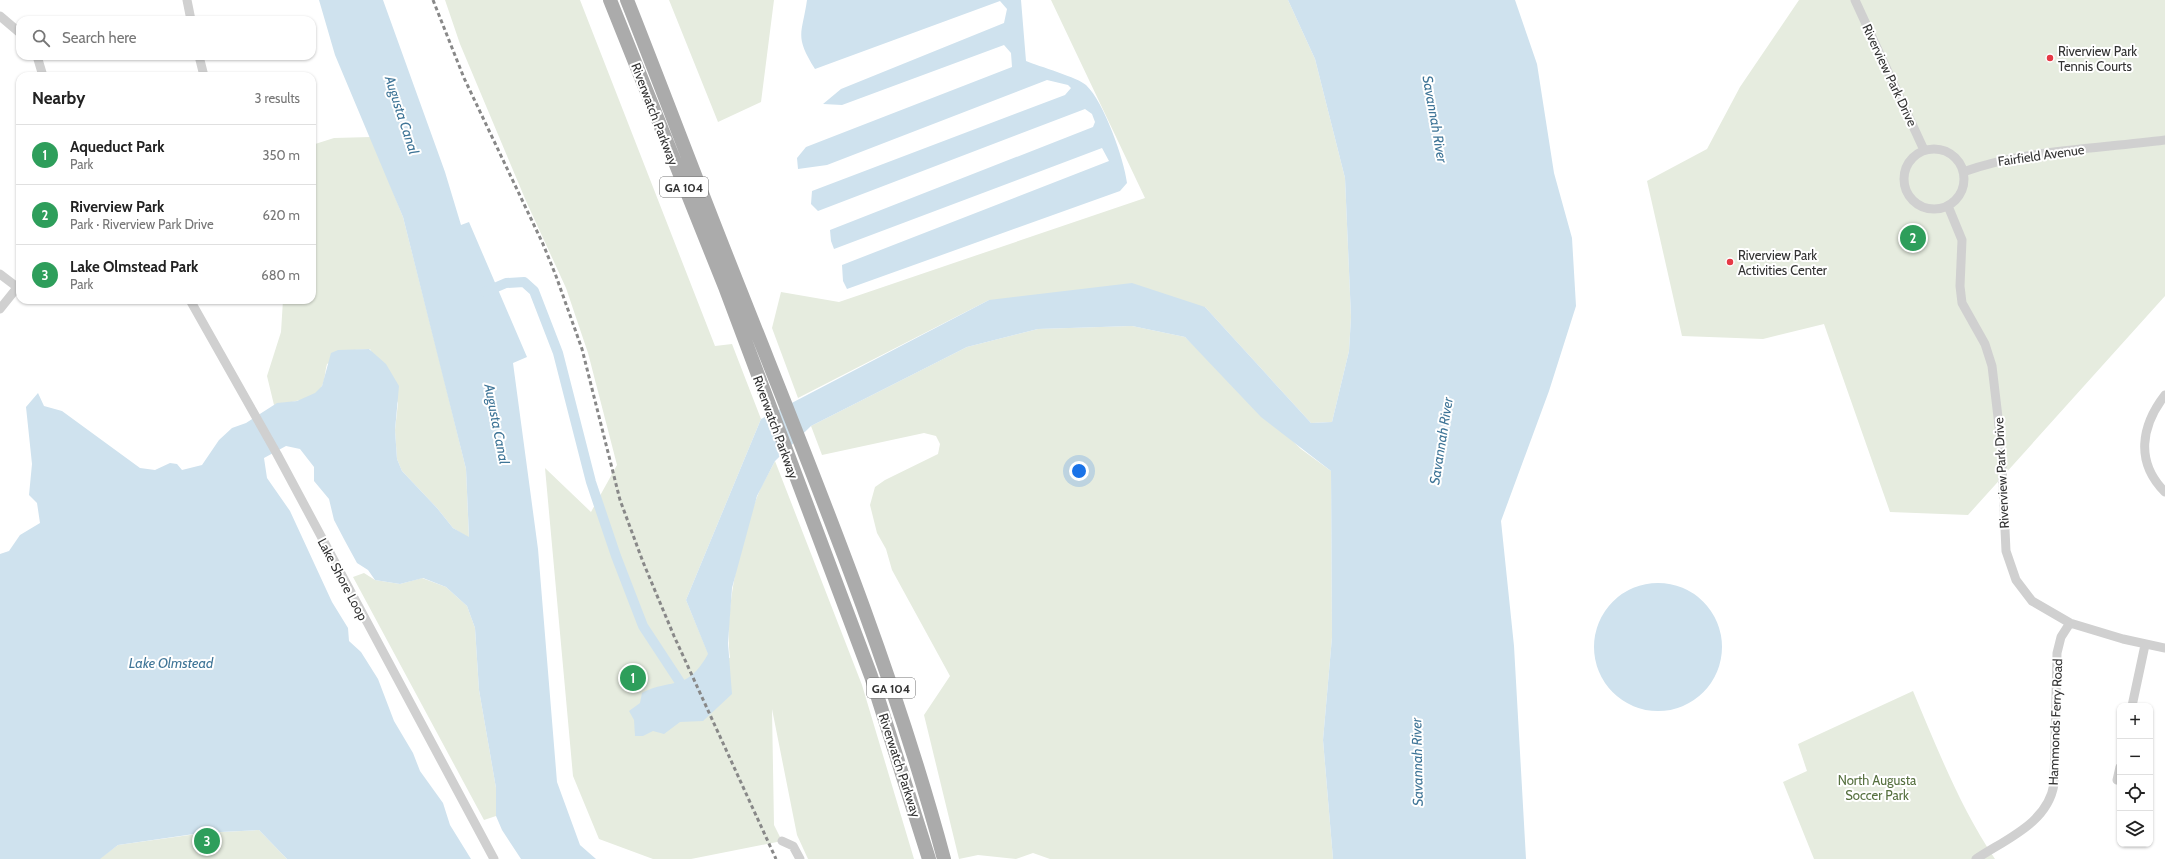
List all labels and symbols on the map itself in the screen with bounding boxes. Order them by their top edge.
street label: Riverview Park Drive [1859,21,1921,129]
place label: Riverview Park Tennis Courts [2058,43,2137,74]
marker: Riverview Park Tennis Courts [2045,53,2055,63]
street label: Riverwatch Parkway [628,60,682,168]
water label: Augusta Canal [381,72,423,157]
water label: Savannah River [1418,74,1452,165]
street label: Fairfield Avenue [1997,141,2086,169]
road number: GA 104 [660,177,708,197]
pin: 2 [1900,223,1926,253]
place label: Riverview Park Activities Center [1738,247,1828,278]
marker: Riverview Park Activities Center [1725,257,1735,267]
street label: Riverwatch Parkway [750,373,802,481]
water label: Augusta Canal [480,381,514,466]
water label: Savannah River [1425,395,1457,486]
street label: Riverview Park Drive [1990,417,2012,529]
your location [1069,461,1089,481]
street label: Lake Shore Loop [315,535,371,623]
water label: Lake Olmstead [129,654,214,672]
street label: Hammonds Ferry Road [2045,658,2065,786]
pin: 1 [620,663,646,693]
road number: GA 104 [867,678,915,698]
street label: Riverwatch Parkway [876,711,925,820]
water label: Savannah River [1407,717,1427,806]
park label: North Augusta Soccer Park [1838,772,1917,803]
pin: 3 [194,826,220,856]

